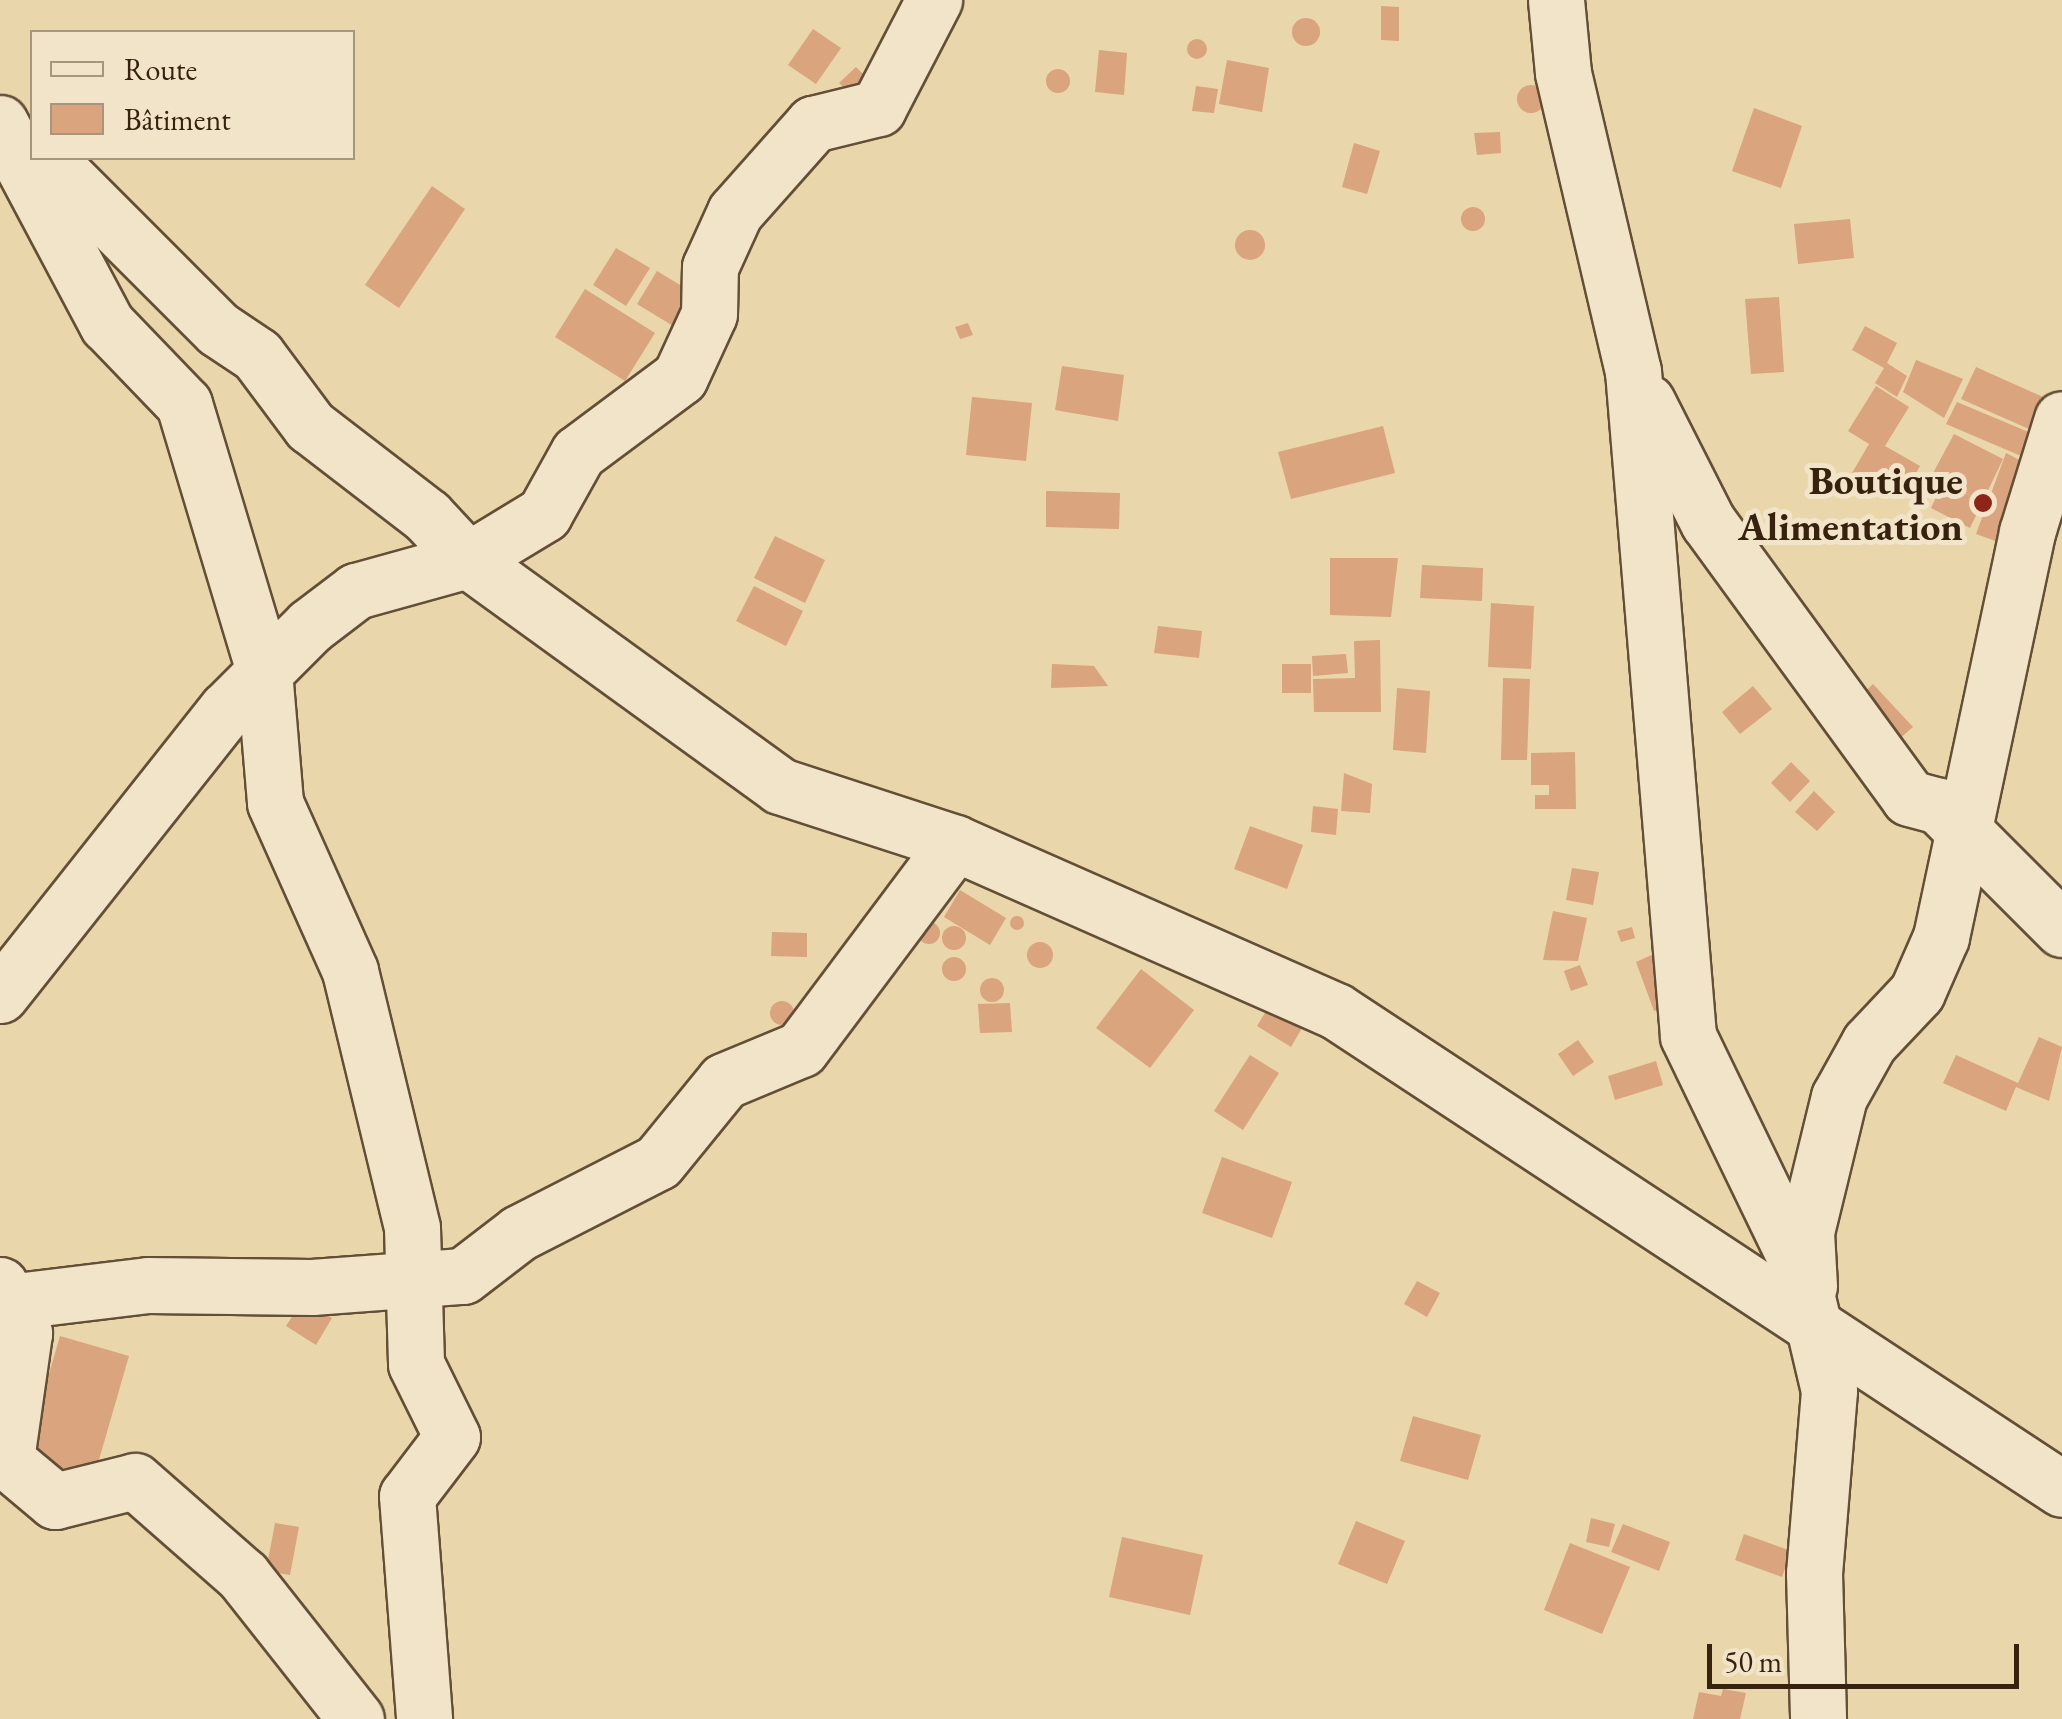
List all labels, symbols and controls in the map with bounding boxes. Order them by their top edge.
legend [30,30,355,160]
text: Route [124,50,197,89]
text: Bâtiment [124,100,231,139]
place label: Boutique Alimentation [1738,456,1963,550]
marker: Boutique Alimentation [1972,492,1994,514]
scale bar [1712,1624,2024,1686]
text: 50 m [1724,1642,1782,1681]

